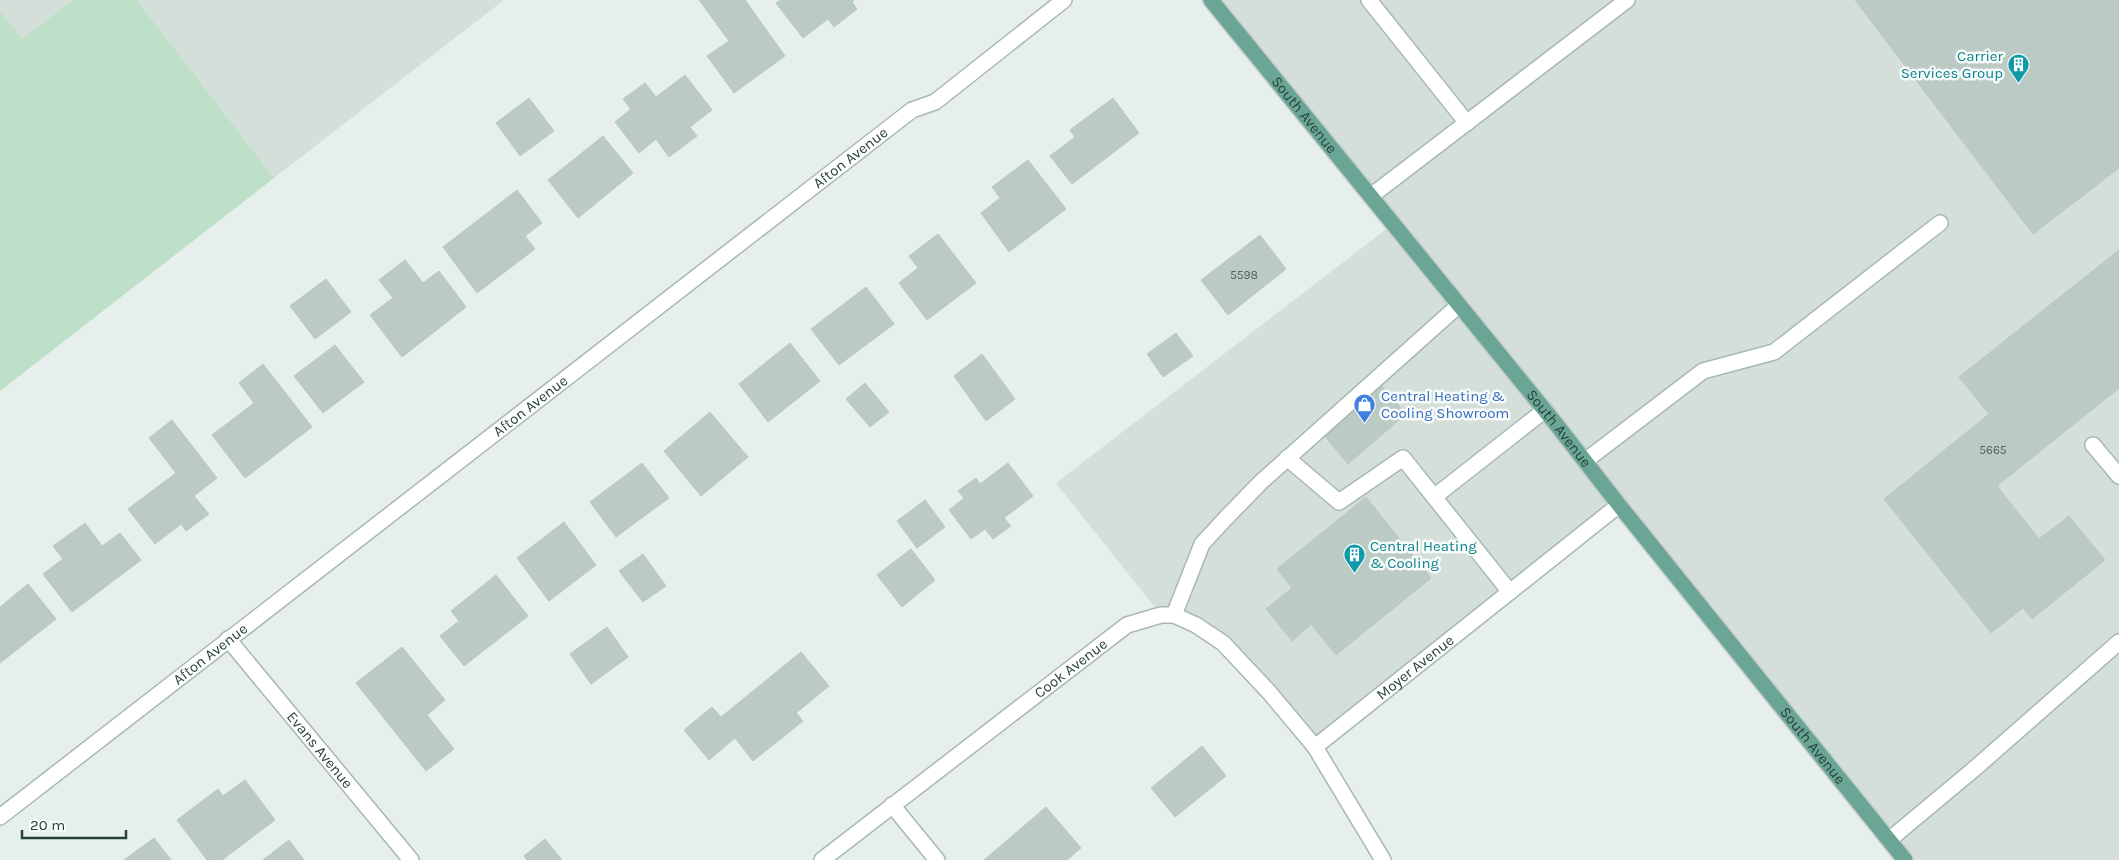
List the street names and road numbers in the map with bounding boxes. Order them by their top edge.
street label: South Avenue [1268,73,1341,157]
street label: Afton Avenue [810,123,891,192]
street label: Afton Avenue [489,371,571,440]
street label: South Avenue [1523,386,1595,471]
street label: Afton Avenue [169,620,251,689]
street label: Moyer Avenue [1373,631,1458,704]
street label: Cook Avenue [1031,635,1111,702]
street label: South Avenue [1776,703,1849,788]
street label: Evans Avenue [283,708,357,792]

